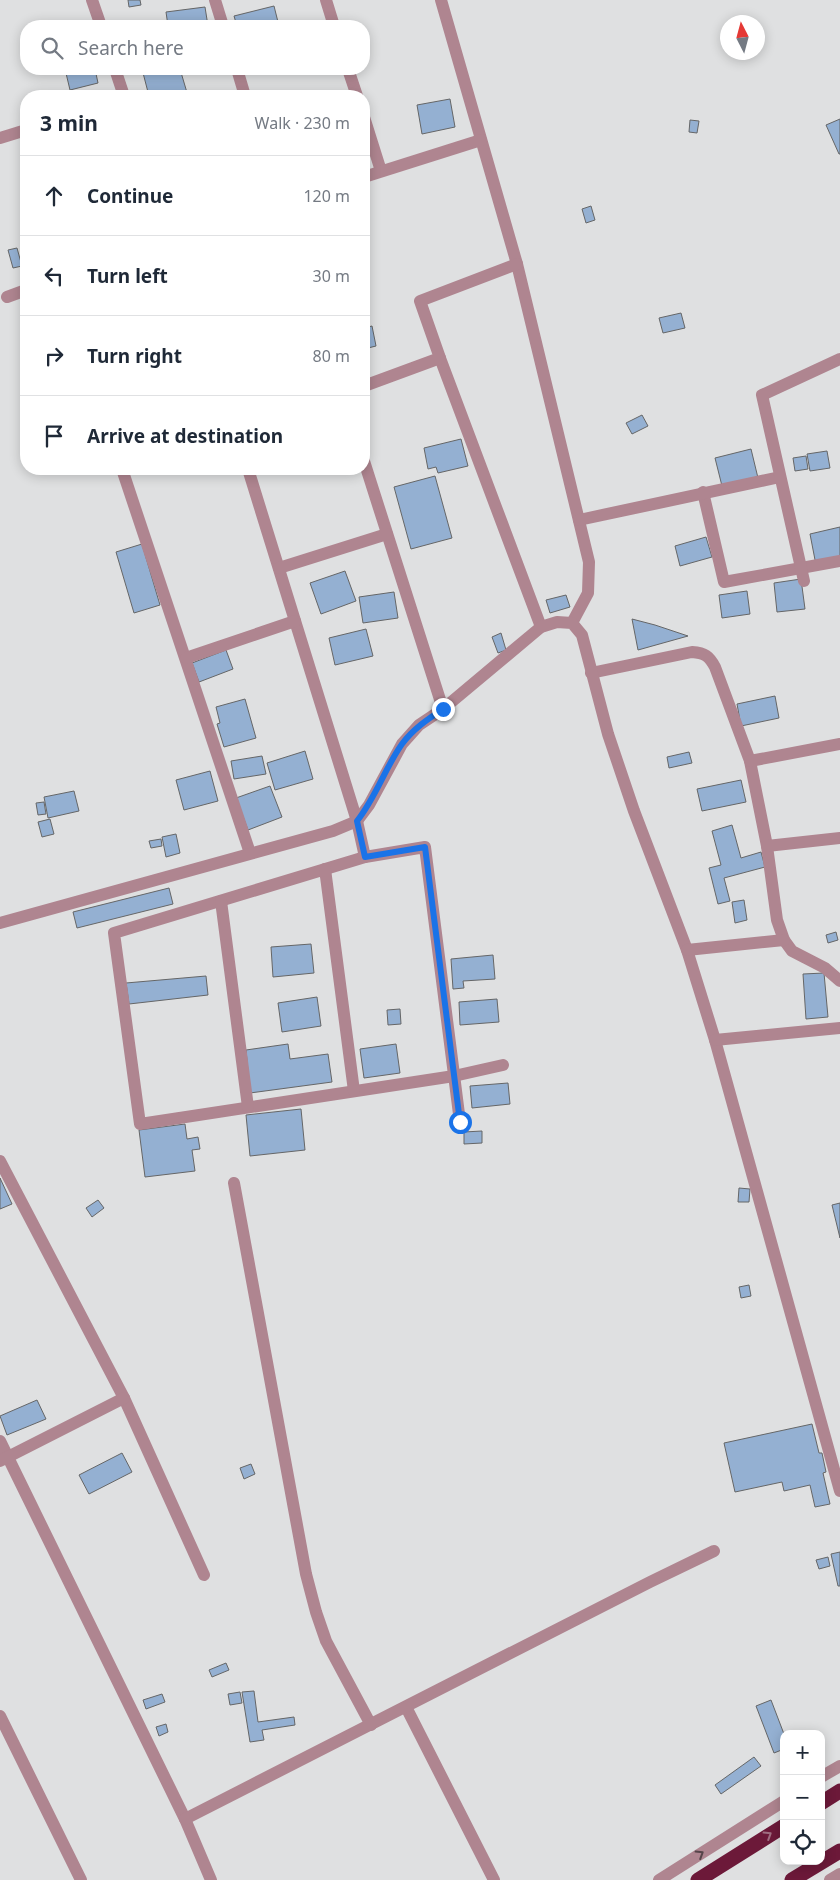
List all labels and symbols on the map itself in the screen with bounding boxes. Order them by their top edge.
north arrow [720,15,765,60]
route end [432,698,455,721]
route start [449,1111,472,1134]
one-way arrow [763,1832,772,1842]
one-way arrow [694,1851,704,1860]

